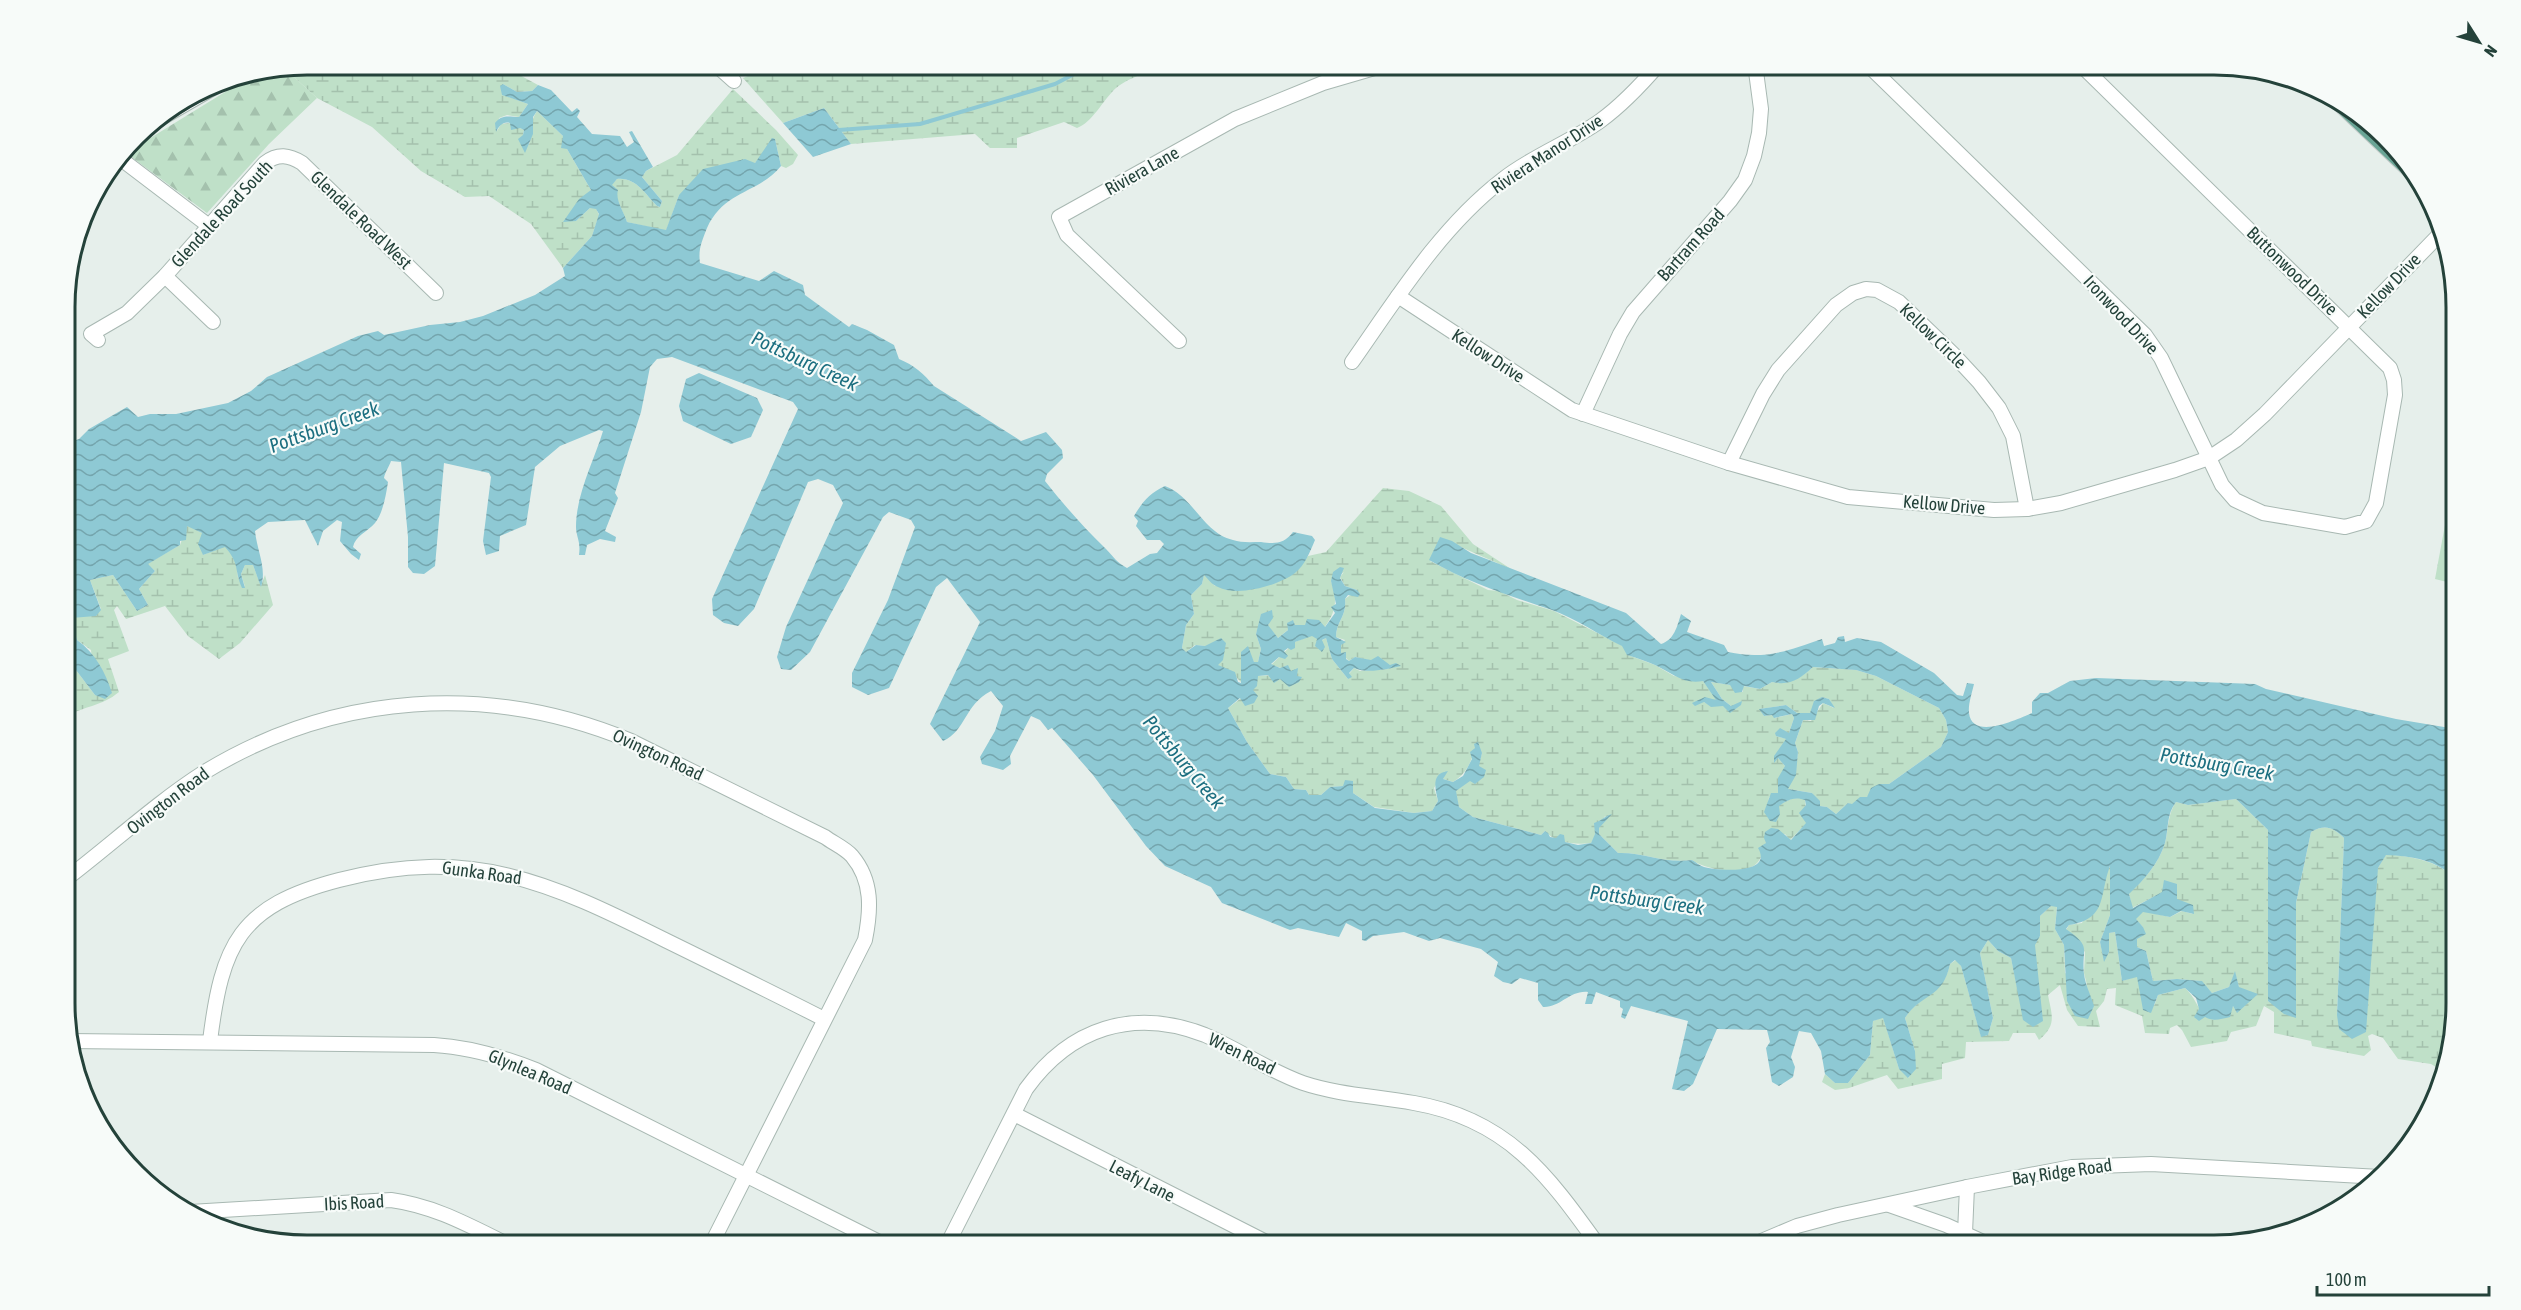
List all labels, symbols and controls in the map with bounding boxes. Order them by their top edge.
north arrow [2449,12,2509,72]
text: N [2481,42,2501,60]
street label: Riviera Manor Drive [1487,110,1607,198]
street label: Riviera Lane [1101,142,1182,199]
street label: Glendale Road South [167,156,277,272]
street label: Glendale Road West [306,166,416,273]
street label: Bartram Road [1653,204,1729,285]
street label: Buttonwood Drive [2243,222,2342,319]
street label: Kellow Drive [2352,249,2425,323]
street label: Ironwood Drive [2079,271,2163,359]
street label: Kellow Circle [1896,299,1971,373]
street label: Kellow Drive [1448,324,1529,387]
water label: Pottsburg Creek [748,326,862,395]
water label: Pottsburg Creek [266,396,382,457]
street label: Kellow Drive [1902,490,1986,519]
water label: Pottsburg Creek [1139,710,1230,813]
street label: Ovington Road [610,724,707,785]
water label: Pottsburg Creek [2158,742,2276,785]
street label: Ovington Road [122,763,213,838]
street label: Gunka Road [441,857,523,888]
water label: Pottsburg Creek [1589,880,1706,919]
street label: Wren Road [1205,1028,1279,1079]
street label: Glynlea Road [485,1045,575,1098]
street label: Bay Ridge Road [2011,1154,2113,1189]
street label: Leafy Lane [1106,1155,1178,1206]
street label: Ibis Road [323,1190,385,1215]
scale bar [2317,1259,2490,1297]
text: 100 m [2326,1269,2367,1290]

